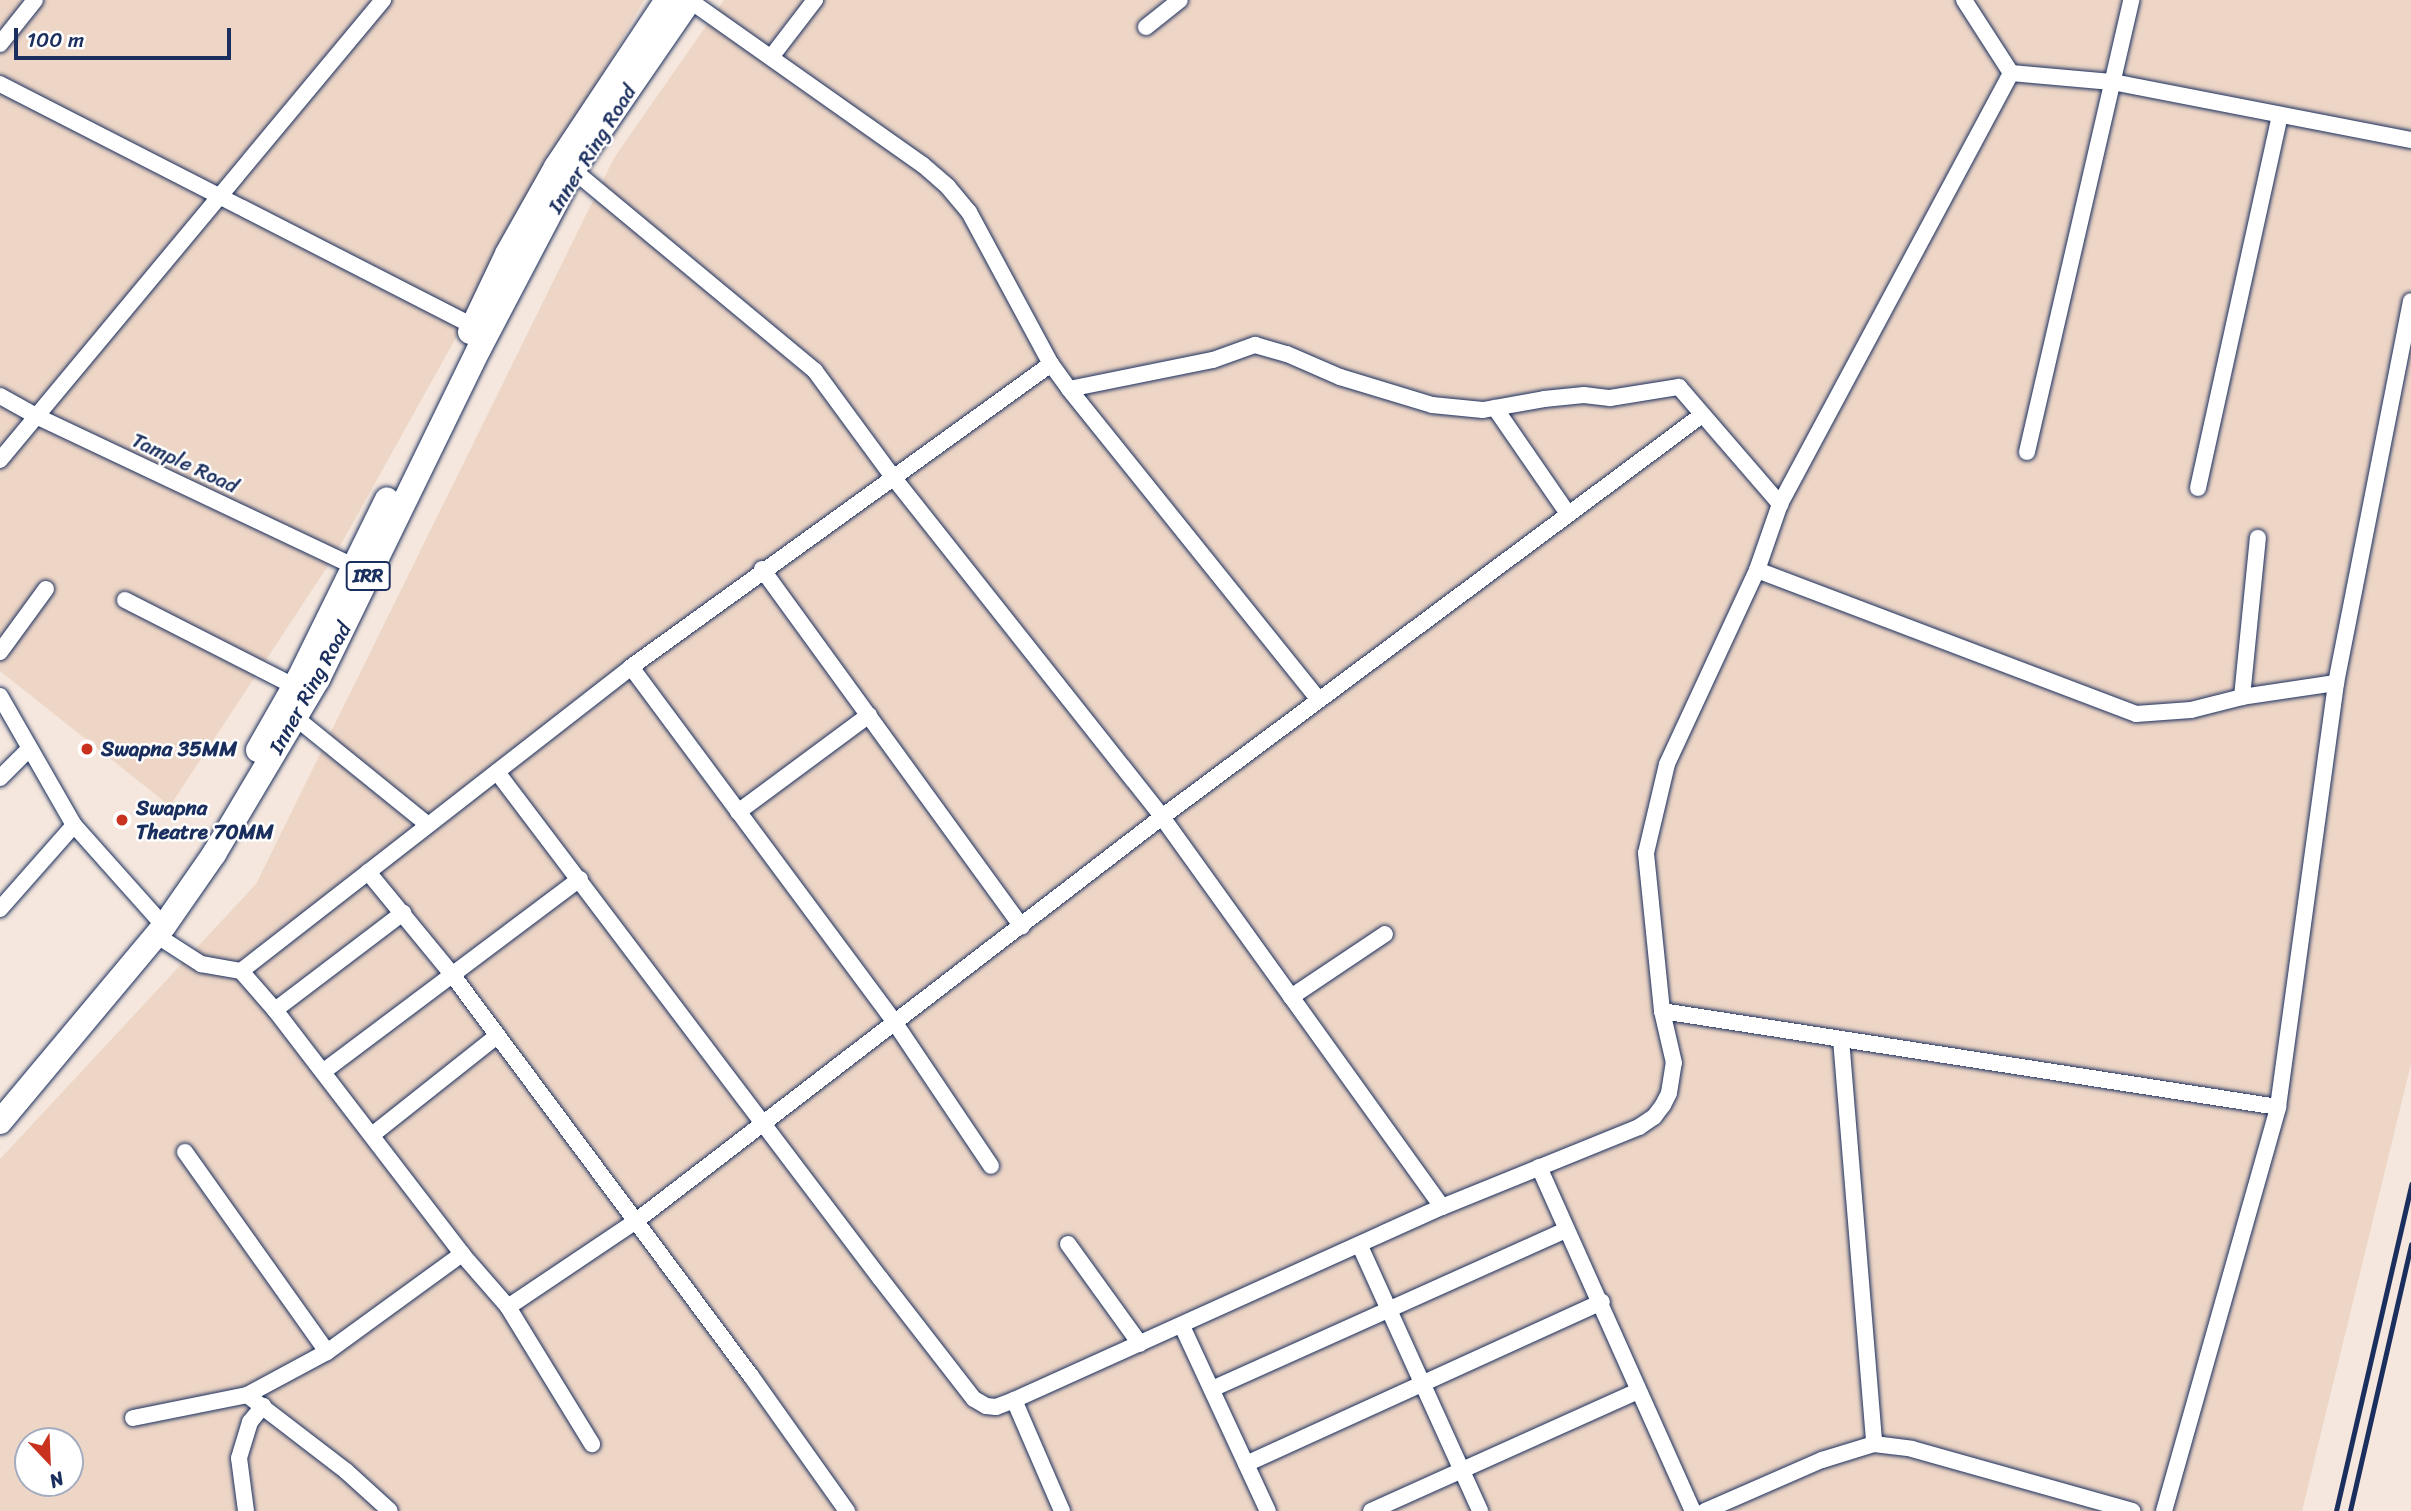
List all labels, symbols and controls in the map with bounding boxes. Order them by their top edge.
scale bar [18,14,234,58]
text: 100 m [27,21,84,59]
street label: Inner Ring Road [542,80,642,218]
street label: Tample Road [128,427,242,499]
road number: IRR [345,561,391,592]
street label: Inner Ring Road [263,618,357,758]
place label: Swapna 35MM [101,736,237,762]
marker: Swapna 35MM [79,741,95,757]
place label: Swapna Theatre 70MM [136,795,274,845]
marker: Swapna Theatre 70MM [114,812,130,828]
north arrow [14,1427,84,1497]
text: N [44,1462,69,1498]

